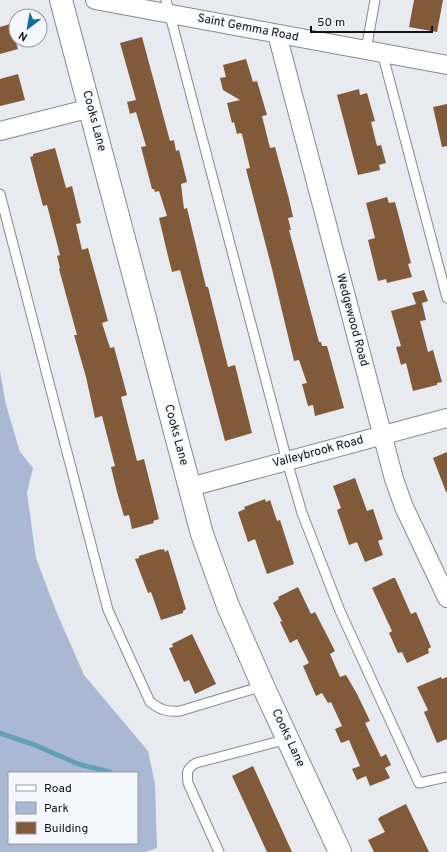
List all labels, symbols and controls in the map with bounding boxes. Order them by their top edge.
north arrow [8,8,48,48]
scale bar [311,8,432,34]
street label: Saint Gemma Road [196,10,300,46]
text: 50 m [317,15,345,31]
text: N [16,28,30,44]
street label: Cooks Lane [78,89,110,153]
street label: Wedgewood Road [332,272,372,368]
street label: Cooks Lane [160,403,192,467]
street label: Valleybrook Road [271,432,365,472]
street label: Cooks Lane [268,706,308,770]
legend [8,772,138,844]
text: Road [44,781,72,797]
text: Park [44,801,69,817]
text: Building [44,821,88,837]

